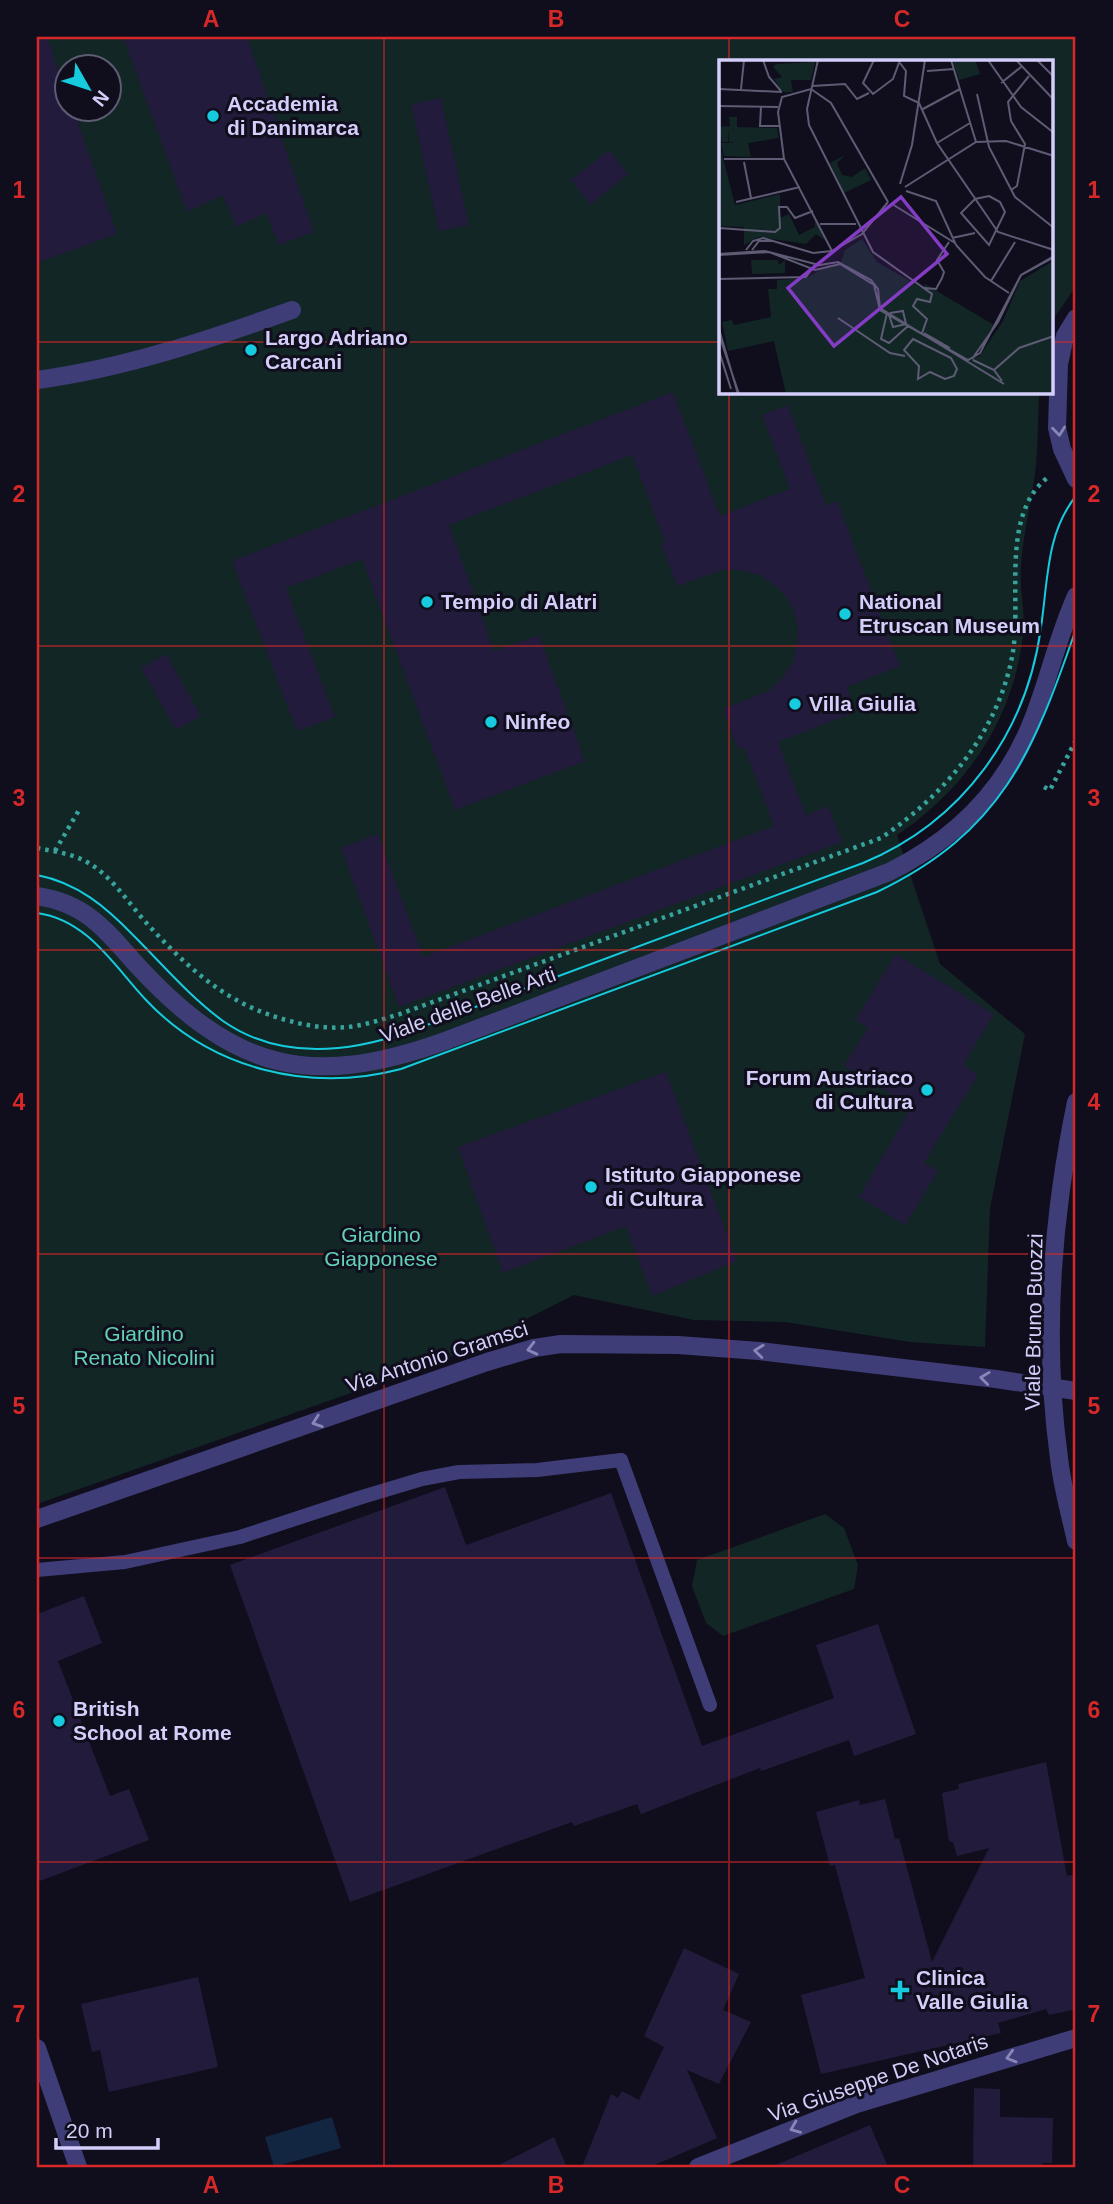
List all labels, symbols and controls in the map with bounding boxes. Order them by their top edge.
text: A [203,6,219,32]
text: B [548,6,564,32]
text: C [894,6,910,32]
north arrow [52,52,122,122]
inset map [719,60,1054,394]
text: N [88,86,113,110]
place label: Accademia di Danimarca [227,92,359,139]
marker: Accademia di Danimarca [205,108,221,124]
text: 1 [13,177,26,203]
text: 1 [1088,177,1101,203]
place label: Largo Adriano Carcani [265,326,408,373]
marker: Largo Adriano Carcani [243,342,259,358]
one-way arrow [1051,425,1066,437]
text: 2 [13,481,25,507]
text: 2 [1088,481,1100,507]
place label: Tempio di Alatri [441,590,597,613]
place label: National Etruscan Museum [859,590,1040,637]
marker: Tempio di Alatri [419,594,435,610]
marker: National Etruscan Museum [837,606,853,622]
place label: Villa Giulia [809,692,916,715]
marker: Villa Giulia [787,696,803,712]
place label: Ninfeo [505,710,570,733]
marker: Ninfeo [483,714,499,730]
text: 3 [13,785,25,811]
text: 3 [1088,785,1100,811]
street label: Viale delle Belle Arti [377,962,559,1047]
place label: Forum Austriaco di Cultura [746,1066,913,1113]
marker: Forum Austriaco di Cultura [919,1082,935,1098]
text: 4 [13,1089,26,1115]
text: 4 [1088,1089,1101,1115]
place label: Istituto Giapponese di Cultura [605,1163,801,1210]
marker: Istituto Giapponese di Cultura [583,1179,599,1195]
park label: Giardino Giapponese [324,1223,438,1270]
street label: Viale Bruno Buozzi [1020,1233,1047,1411]
street label: Via Antonio Gramsci [343,1316,531,1397]
park label: Giardino Renato Nicolini [73,1322,215,1369]
one-way arrow [526,1340,538,1355]
one-way arrow [753,1343,765,1358]
one-way arrow [979,1371,990,1386]
text: 5 [13,1393,26,1419]
text: 5 [1088,1393,1101,1419]
one-way arrow [311,1414,324,1428]
text: 6 [13,1697,25,1723]
place label: British School at Rome [73,1697,232,1744]
text: 6 [1088,1697,1100,1723]
marker: British School at Rome [51,1713,67,1729]
place label: Clinica Valle Giulia [916,1966,1028,2013]
marker: Clinica Valle Giulia [890,1980,910,2000]
text: 7 [13,2001,25,2027]
text: 7 [1088,2001,1100,2027]
street label: Via Giuseppe De Notaris [765,2029,991,2126]
one-way arrow [1005,2048,1017,2063]
scale bar [56,2106,158,2150]
text: 20 m [66,2119,113,2142]
one-way arrow [790,2120,802,2134]
text: A [203,2172,219,2198]
text: B [548,2172,564,2198]
text: C [894,2172,910,2198]

